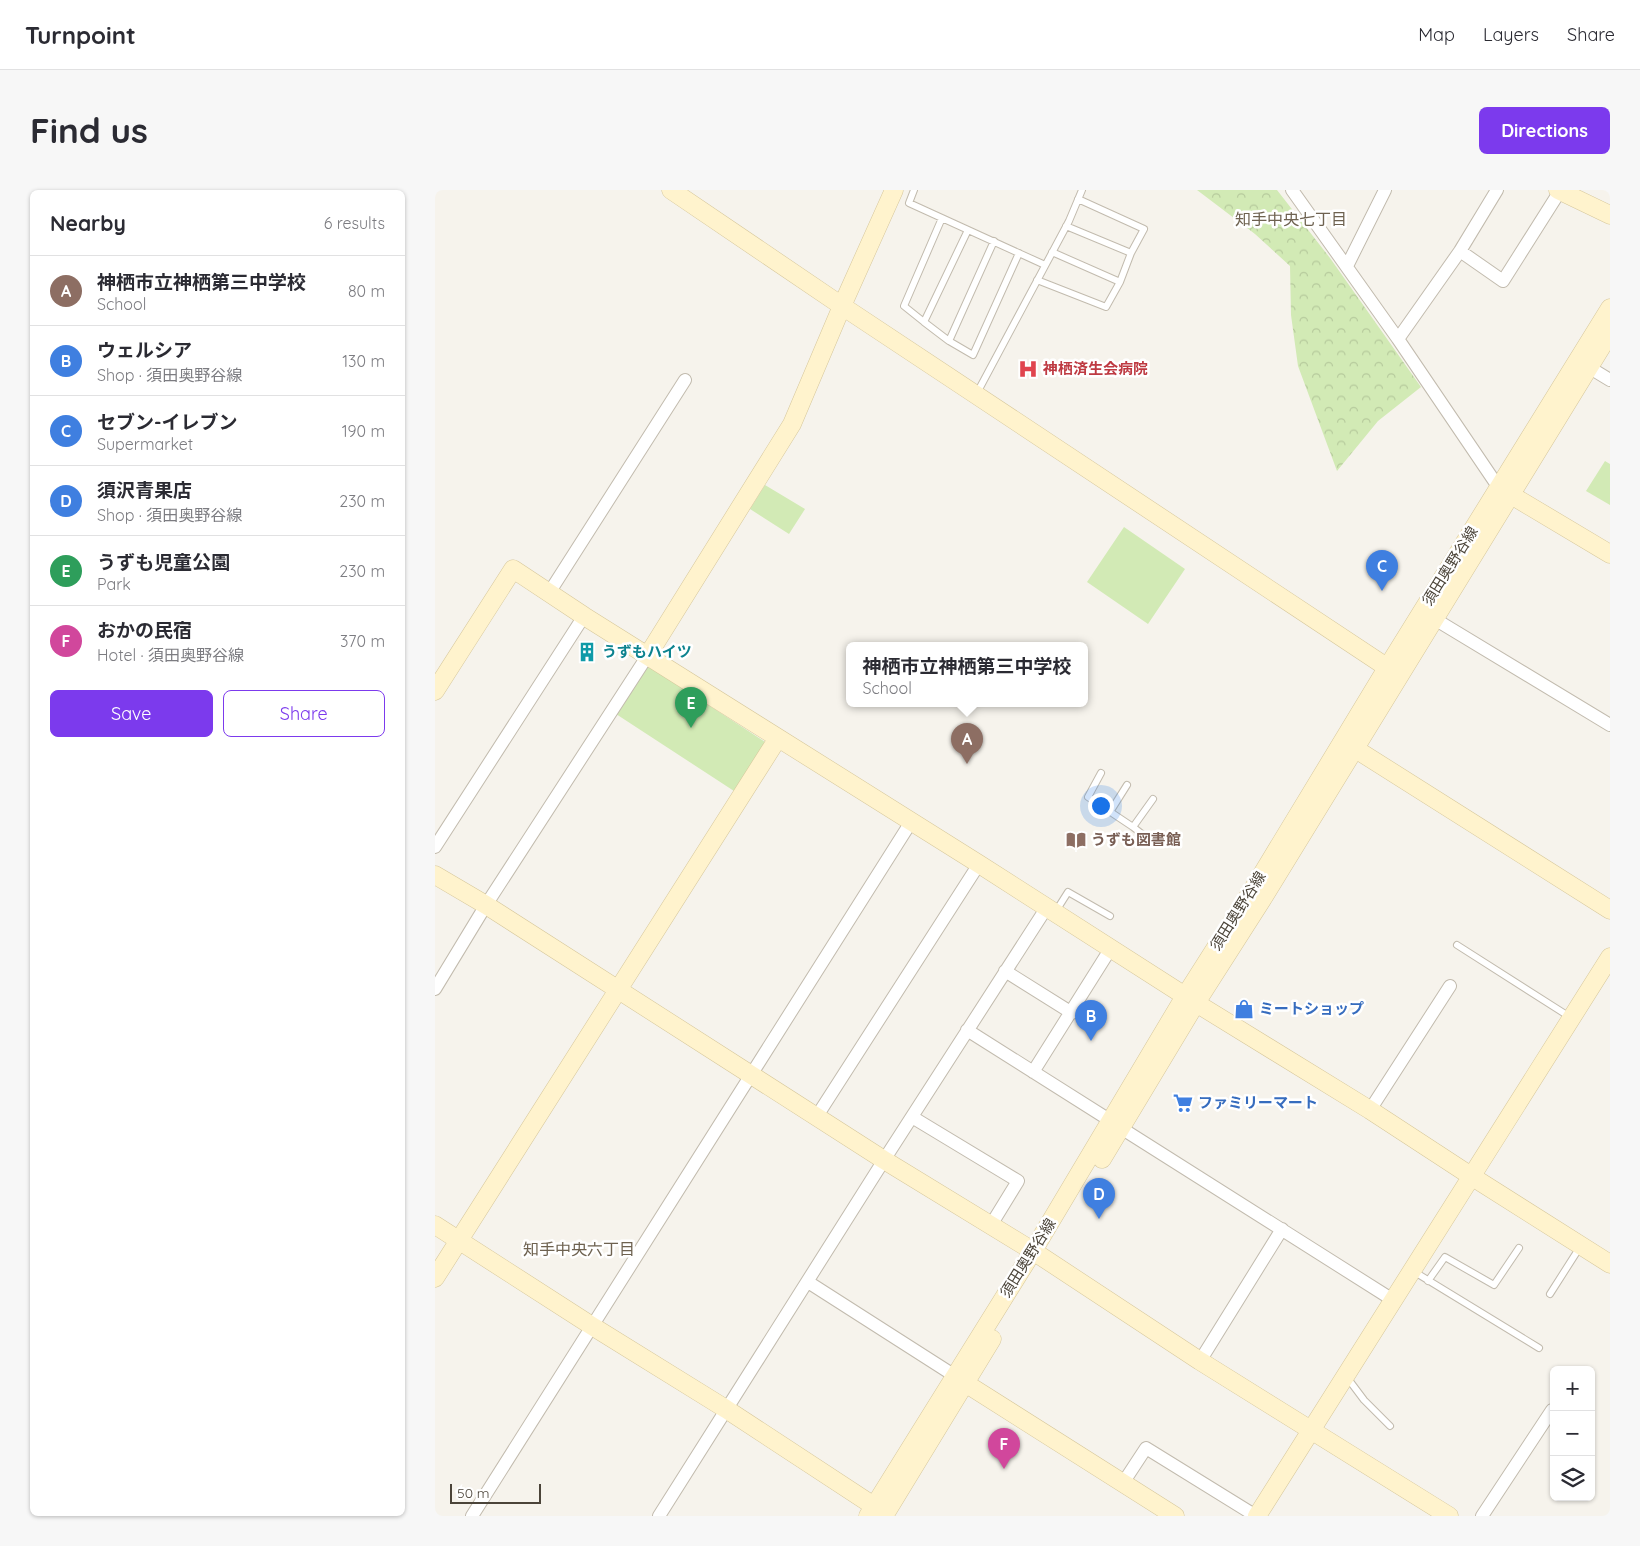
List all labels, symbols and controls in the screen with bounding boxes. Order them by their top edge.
text: Turnpoint [25,20,136,50]
text: Map [1418,23,1455,46]
text: Layers [1483,23,1539,46]
text: Share [1567,23,1615,46]
button: Directions [1479,107,1610,154]
text: Find us [30,108,148,152]
district label: 知手中央七丁目 [1235,209,1347,229]
text: Nearby [50,210,126,236]
text: 6 results [324,213,385,233]
text: 神栖市立神栖第三中学校 [97,270,306,294]
text: A [61,281,71,301]
text: 80 m [348,281,385,301]
text: School [97,294,146,314]
text: ウェルシア [97,338,192,362]
text: B [61,351,71,371]
text: 130 m [342,351,385,371]
hospital icon: 神栖済生会病院 [1017,358,1039,380]
place label: 神栖済生会病院 [1042,359,1148,378]
text: Shop · 須田奥野谷線 [97,365,242,385]
text: セブン-イレブン [97,410,238,434]
text: C [61,421,71,441]
text: 190 m [342,421,385,441]
text: Supermarket [97,434,193,454]
text: 須沢青果店 [97,478,192,502]
text: D [60,491,72,511]
text: 230 m [339,491,385,511]
text: Shop · 須田奥野谷線 [97,505,242,525]
street label: 須田奥野谷線 [1418,523,1481,609]
text: うずも児童公園 [97,550,230,574]
pin: C [1366,550,1398,591]
text: E [61,561,71,581]
text: 230 m [339,561,385,581]
text: Park [97,574,131,594]
text: おかの民宿 [97,618,192,642]
text: F [62,631,71,651]
text: 370 m [340,631,385,651]
building icon: うずもハイツ [576,641,598,663]
place label: うずもハイツ [602,642,692,661]
popup [846,642,1088,707]
text: Hotel · 須田奥野谷線 [97,645,244,665]
text: 神栖市立神栖第三中学校 [862,654,1072,678]
text: School [862,678,912,698]
pin: E [675,687,707,728]
button: Save [50,690,213,737]
button: Share [223,690,385,737]
pin: A [951,723,983,764]
your location [1088,793,1114,819]
library icon: うずも図書館 [1065,829,1087,851]
place label: うずも図書館 [1091,830,1181,849]
street label: 須田奥野谷線 [1206,868,1269,954]
shop icon: ミートショップ [1233,998,1255,1020]
place label: ミートショップ [1259,999,1364,1018]
pin: B [1075,1000,1107,1041]
supermarket icon: ファミリーマート [1172,1092,1194,1114]
place label: ファミリーマート [1198,1093,1318,1112]
pin: D [1083,1178,1115,1219]
street label: 須田奥野谷線 [996,1215,1059,1301]
district label: 知手中央六丁目 [523,1239,635,1259]
map controls [1550,1366,1595,1501]
button: + [1550,1366,1595,1411]
button: − [1550,1411,1595,1456]
pin: F [988,1428,1020,1469]
button: layers [1550,1456,1595,1501]
scale bar [450,1481,541,1504]
text: 50 m [457,1484,490,1502]

